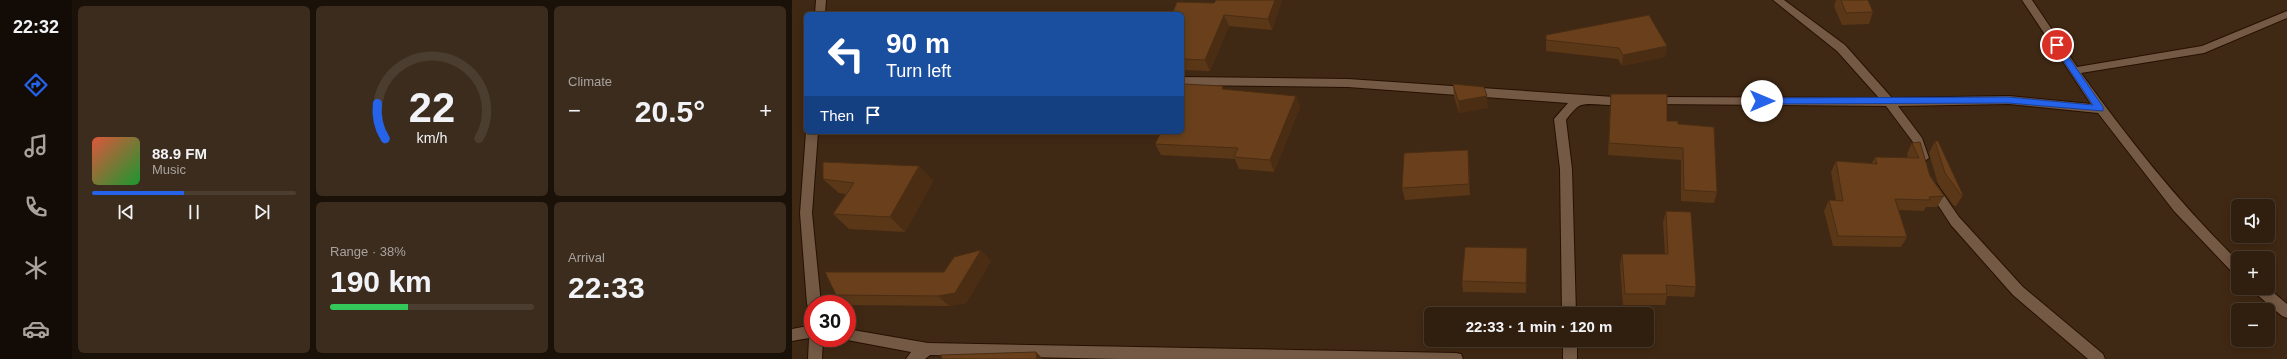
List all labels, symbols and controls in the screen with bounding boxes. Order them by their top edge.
text: 22:32 [13,17,59,37]
icon: left [820,28,872,80]
text: 90 m [886,28,950,59]
pin [2040,28,2074,62]
icon: arrive [2046,34,2068,56]
text: Turn left [886,61,951,81]
icon: directions [22,71,50,99]
text: Climate [568,74,612,89]
position arrow [1741,80,1783,122]
text: 22 [409,84,455,131]
text: 20.5° [635,95,705,128]
text: − [568,98,581,123]
text: + [759,98,772,123]
icon: arrive [862,104,884,126]
text: Then [820,107,854,124]
text: km/h [417,129,448,145]
icon: music [22,132,50,160]
text: 88.9 FM [152,145,207,162]
text: Music [152,162,186,177]
icon: phone [22,193,50,221]
map controls [2231,199,2275,347]
button: sound [2231,199,2275,243]
icon: previous [115,201,137,223]
icon: pause [183,201,205,223]
icon: next [251,201,273,223]
text: Range · 38% [330,244,406,259]
text: Arrival [568,250,605,265]
button: + [2231,251,2275,295]
icon: climate [22,254,50,282]
text: 190 km [330,265,432,298]
text: 22:33 [568,271,645,304]
speed limit sign: 30 [804,295,856,347]
button: − [2231,303,2275,347]
icon: car [22,315,50,343]
text: 22:33 · 1 min · 120 m [1466,318,1612,335]

